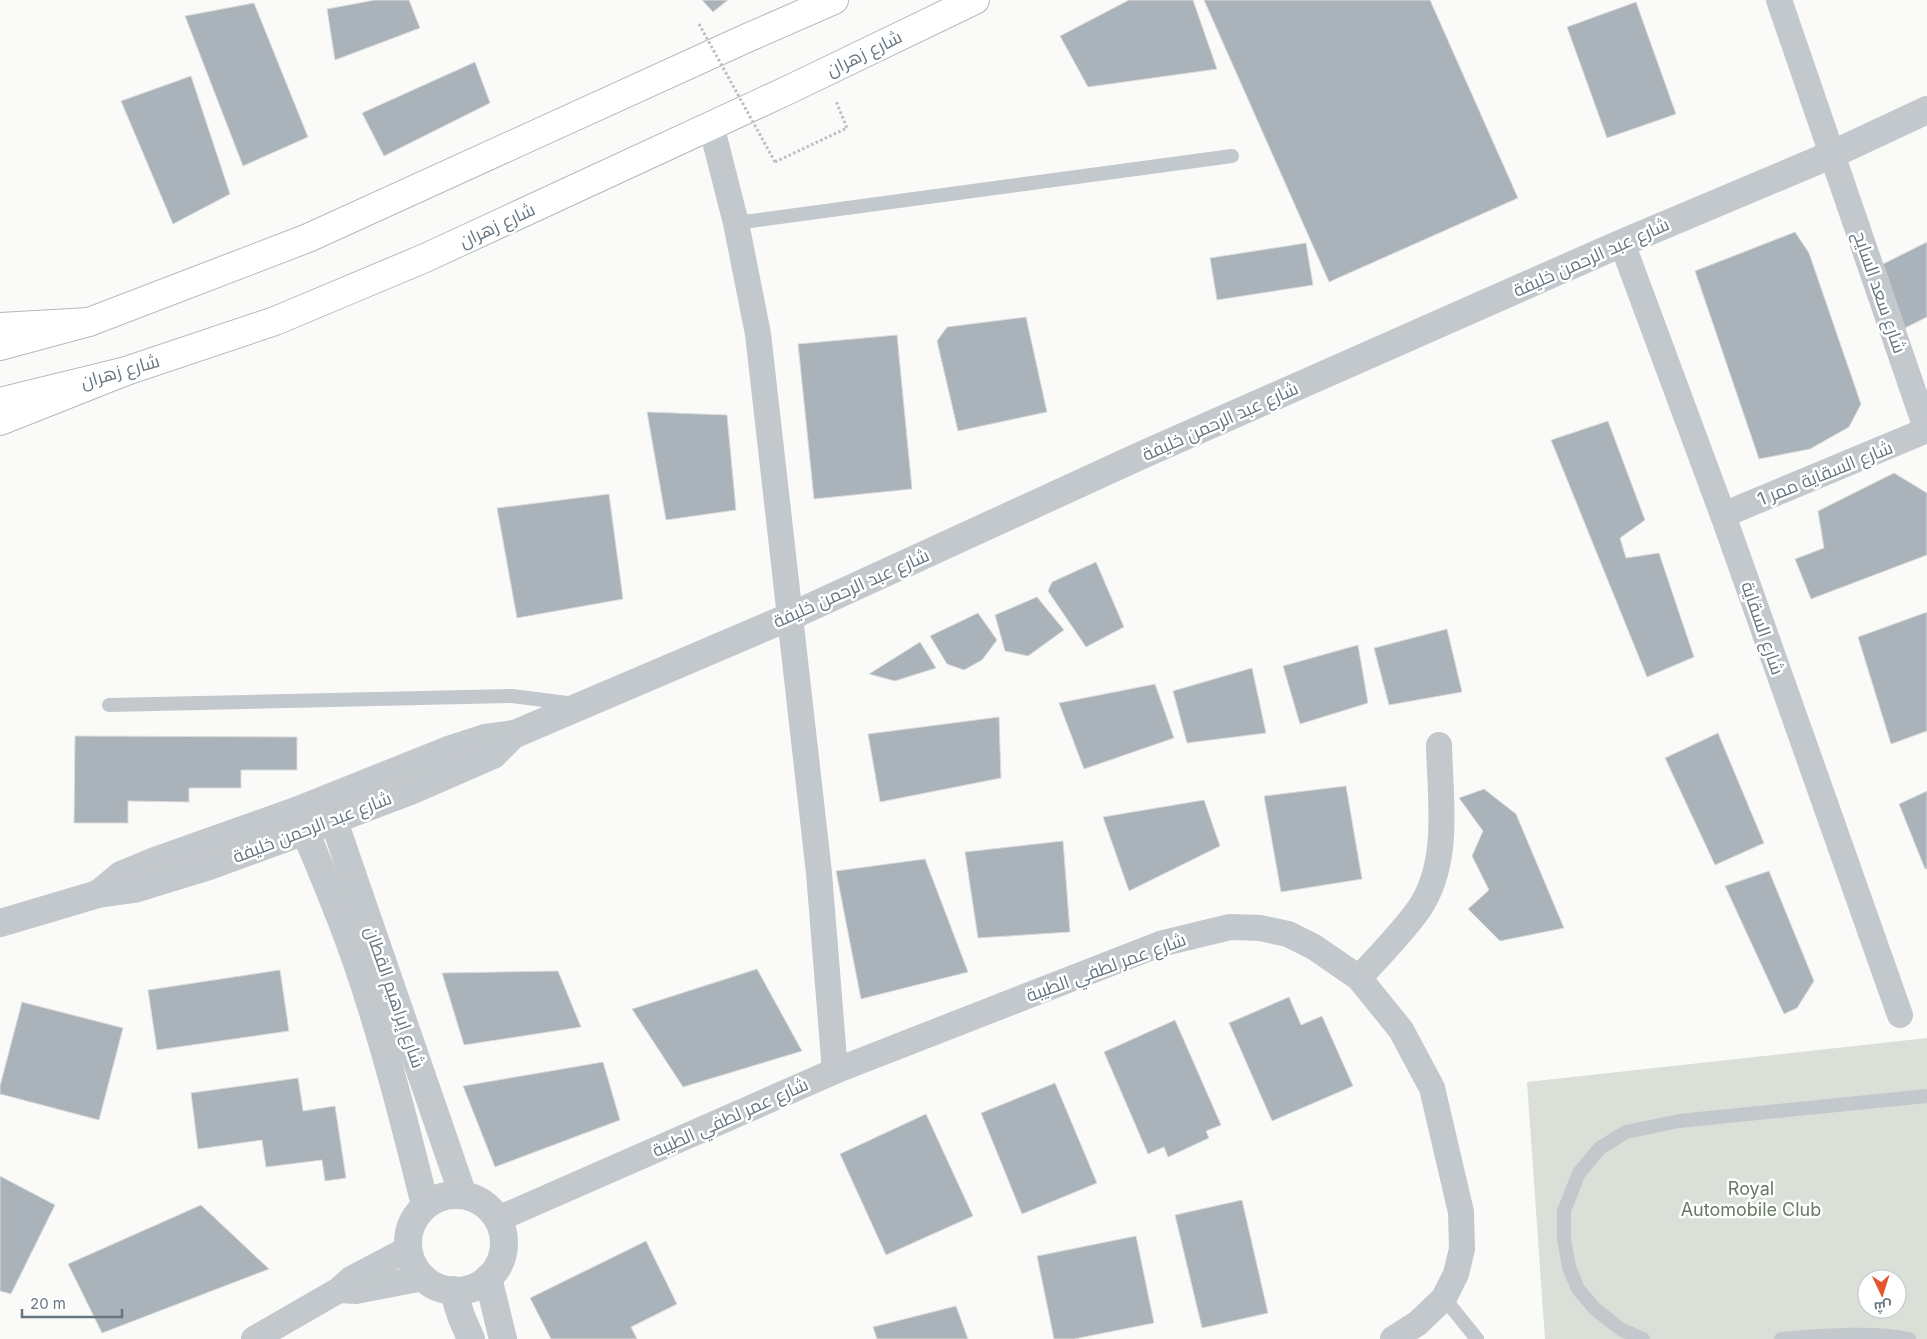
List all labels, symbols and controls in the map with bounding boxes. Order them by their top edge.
street label: شارع زهران [823,26,906,82]
street label: شارع زهران [456,198,539,253]
street label: شارع عبد الرحمن خليفة [1510,213,1673,303]
street label: شارع سعد السايح [1847,228,1911,356]
street label: شارع زهران [78,350,162,394]
street label: شارع عبد الرحمن خليفة [1139,377,1302,467]
street label: شارع السقاية ممر 1 [1754,436,1896,512]
street label: شارع عبد الرحمن خليفة [770,544,933,634]
street label: شارع السقاية [1735,579,1789,678]
street label: شارع عبد الرحمن خليفة [230,787,395,869]
street label: شارع إبراهيم القطان [359,923,429,1071]
street label: شارع عمر لطفي الطيبة [1023,928,1190,1009]
street label: شارع عمر لطفي الطيبة [649,1073,813,1164]
park label: Royal Automobile Club [1681,1178,1821,1220]
north arrow [1857,1269,1907,1319]
scale bar [22,1286,122,1318]
text: 20 m [30,1294,66,1313]
text: ش [1873,1297,1892,1317]

